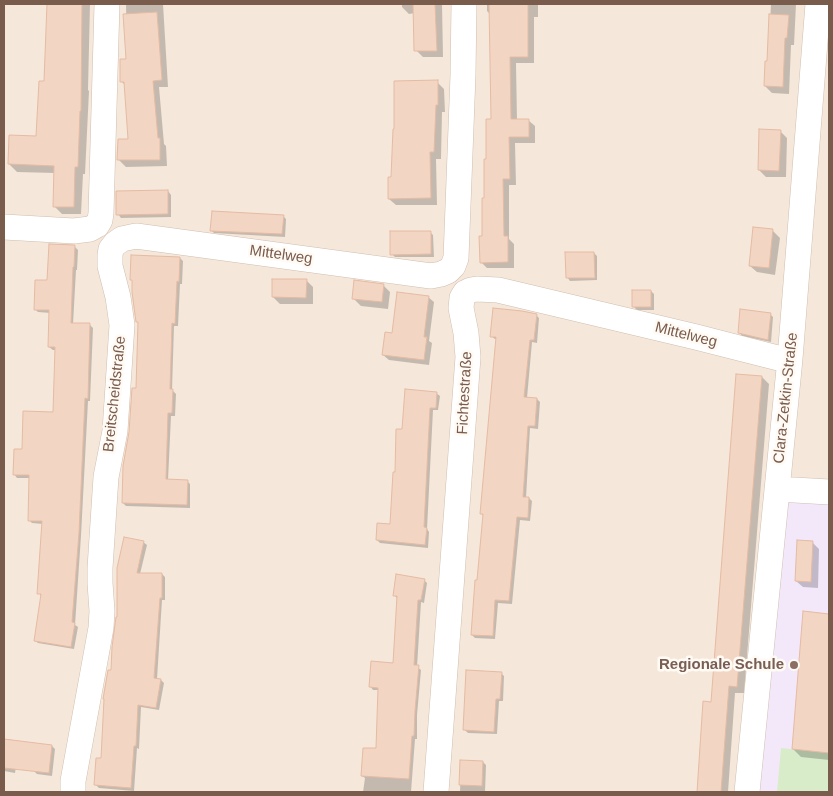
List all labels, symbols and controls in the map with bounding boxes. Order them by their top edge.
street label: Mittelweg [248,242,314,268]
street label: Mittelweg [653,319,719,351]
street label: Clara-Zetkin-Straße [770,332,802,464]
street label: Breitscheidstraße [100,335,130,453]
street label: Fichtestraße [454,351,476,435]
place label: Regionale Schule [659,656,784,674]
marker: Regionale Schule [788,659,800,671]

